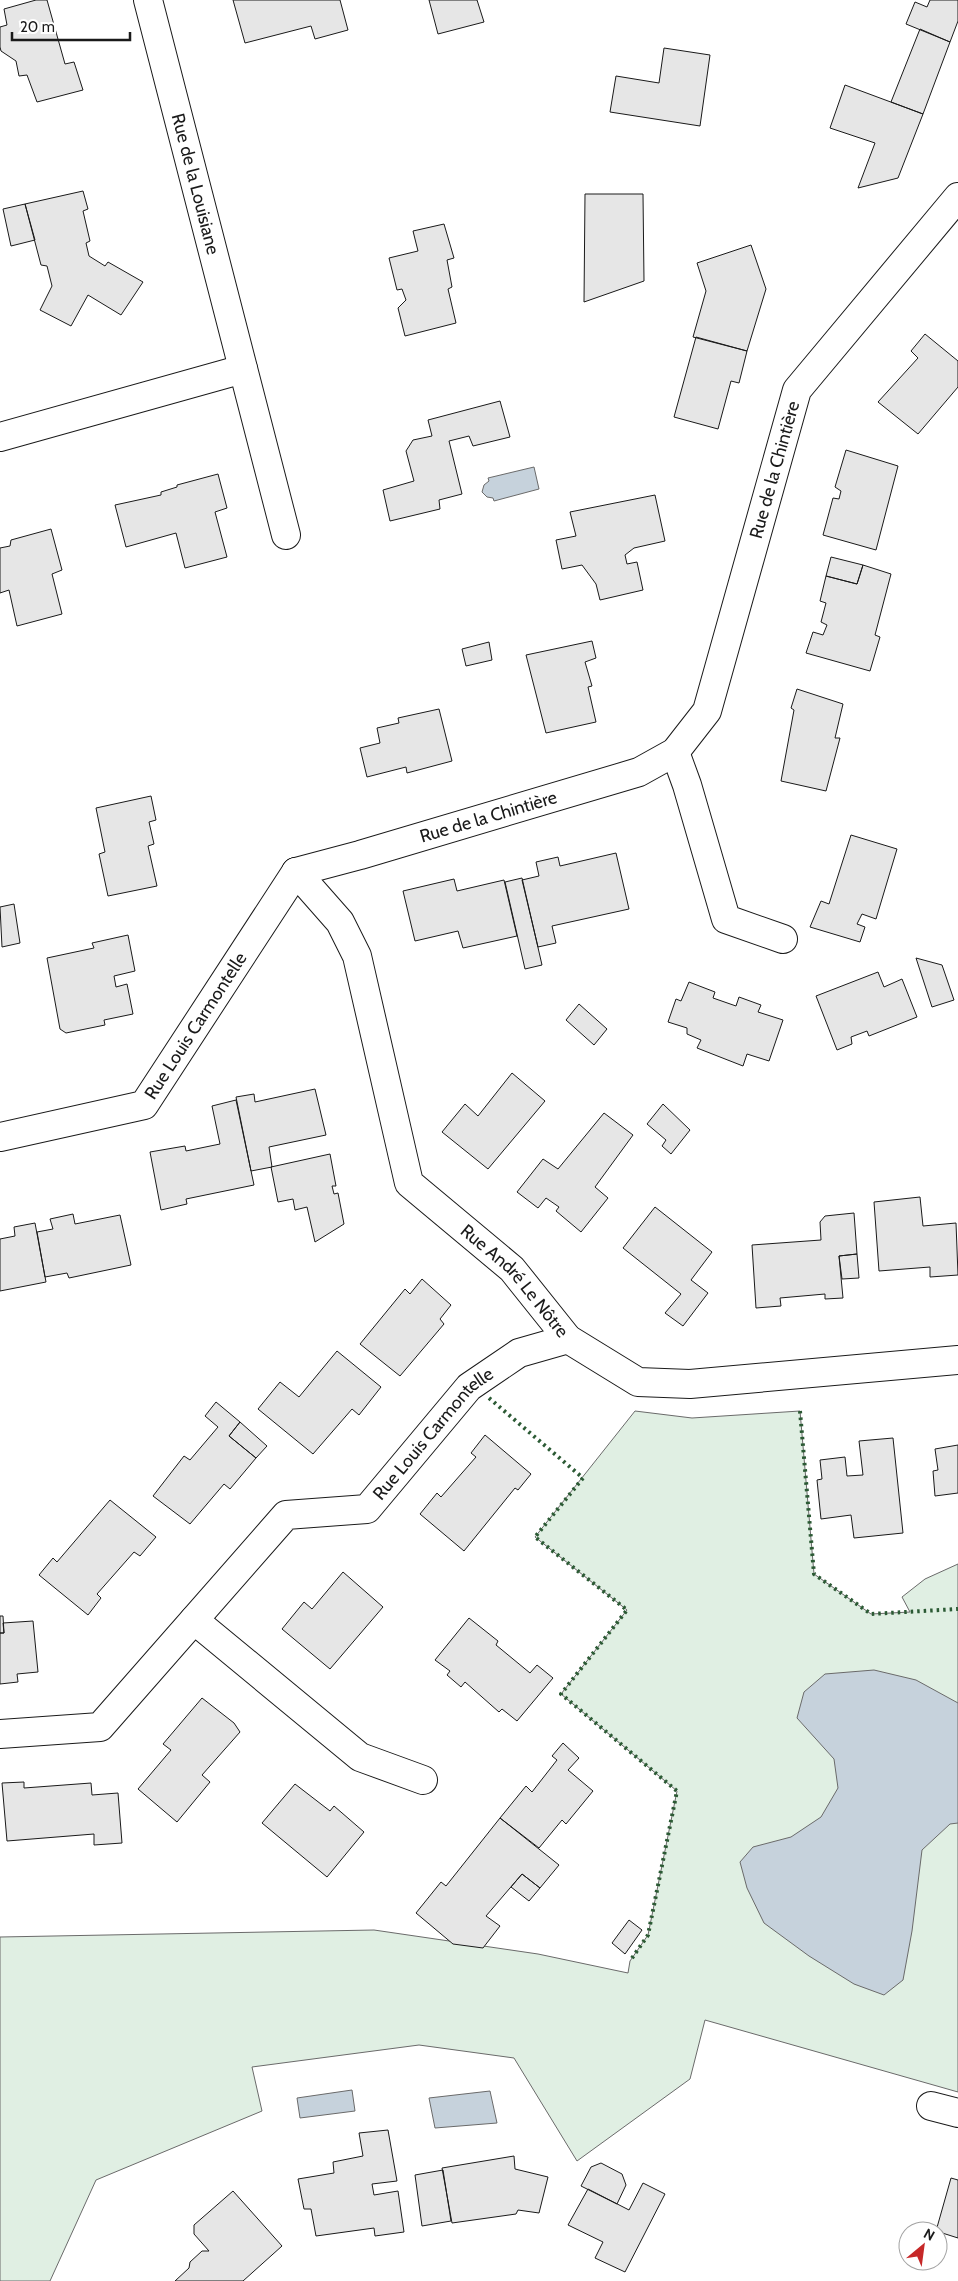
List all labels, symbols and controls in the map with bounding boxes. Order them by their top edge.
scale bar [12,10,130,42]
text: 20 m [20,18,55,36]
street label: Rue de la Louisiane [167,111,224,257]
street label: Rue de la Chintière [745,398,804,541]
street label: Rue de la Chintière [417,786,559,848]
street label: Rue Louis Carmontelle [140,948,252,1103]
street label: Rue André Le Nôtre [456,1220,573,1342]
street label: Rue Louis Carmontelle [368,1363,497,1504]
north arrow [898,2221,948,2271]
text: N [921,2224,938,2245]

